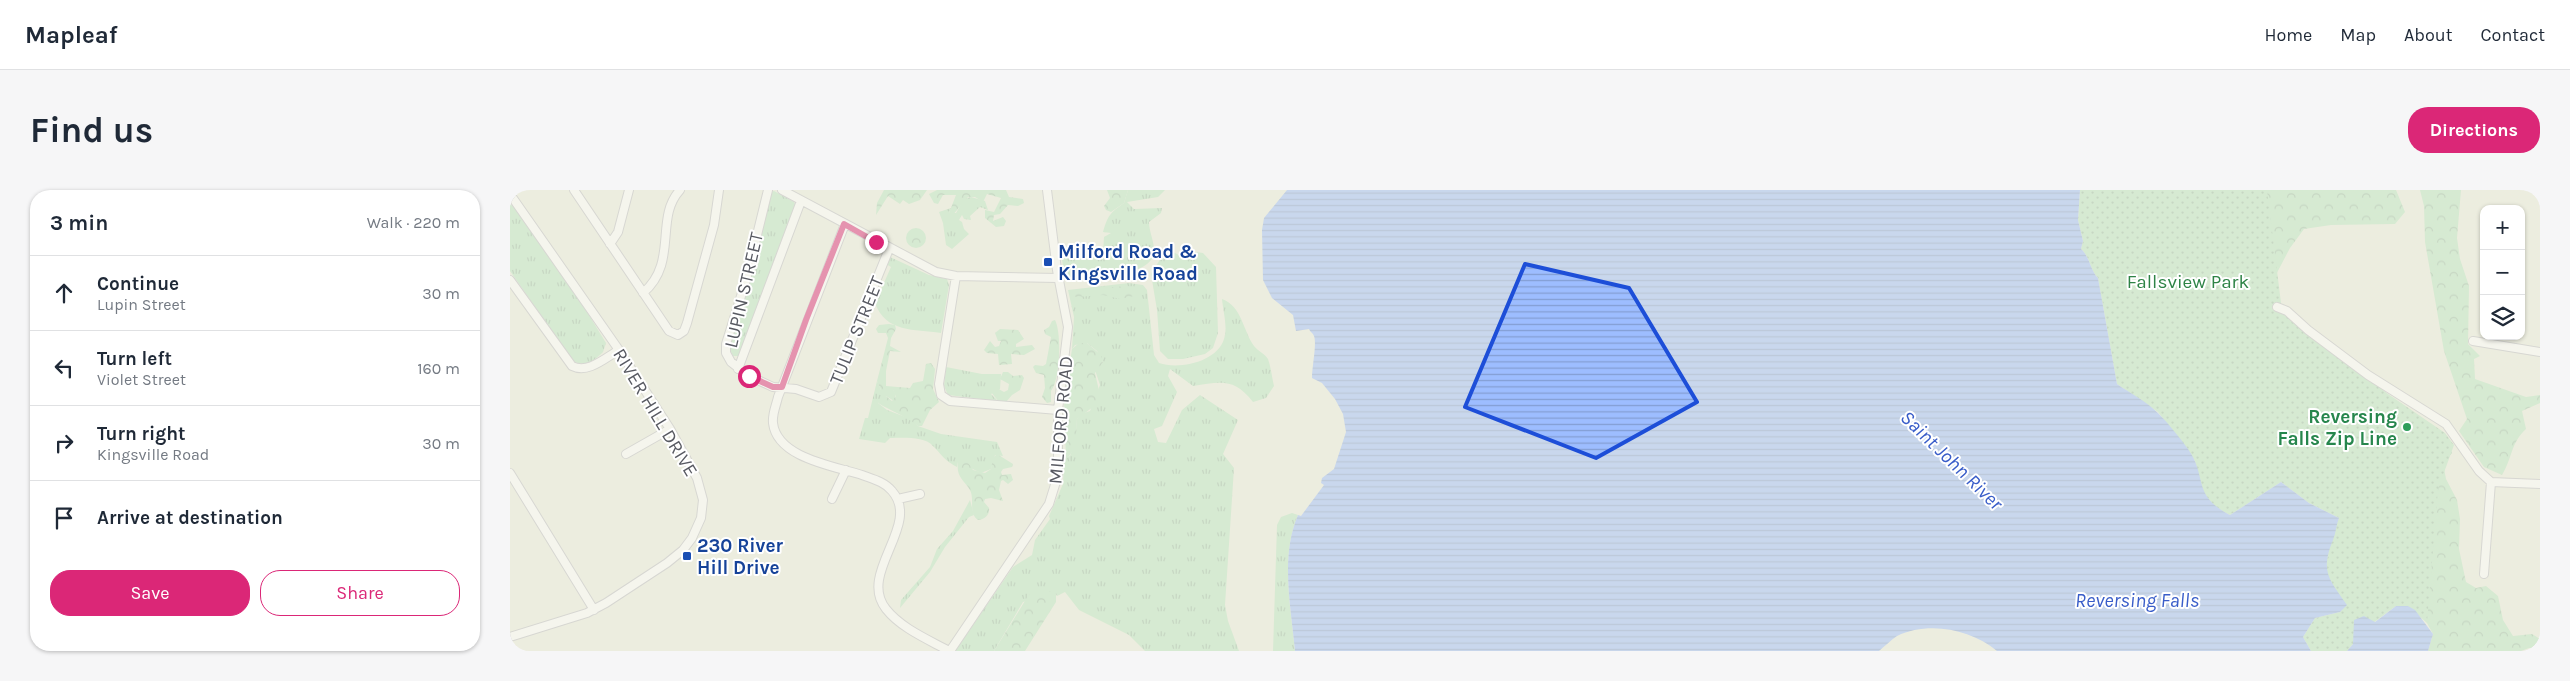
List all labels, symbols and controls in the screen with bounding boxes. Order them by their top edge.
text: Mapleaf [25,21,118,49]
text: Home [2264,24,2312,46]
text: Map [2340,24,2376,46]
text: About [2404,24,2453,46]
text: Contact [2481,24,2545,46]
button: Directions [2408,107,2540,153]
text: Find us [30,110,153,151]
map controls [2480,205,2525,340]
button: + [2480,205,2525,250]
text: 3 min [50,211,108,235]
text: Walk · 220 m [367,213,460,232]
street label: LUPIN STREET [720,230,768,350]
route end [865,231,888,254]
place label: Milford Road & Kingsville Road [1058,241,1198,285]
button: − [2480,250,2525,295]
marker: Milford Road & Kingsville Road [1042,256,1054,268]
park label: Fallsview Park [2127,271,2249,293]
text: Continue [97,273,179,295]
street label: TULIP STREET [825,273,889,388]
icon: ahead [50,279,78,307]
text: 30 m [422,284,460,303]
text: Lupin Street [97,295,186,314]
button: layers [2480,295,2525,340]
street label: RIVER HILL DRIVE [608,344,702,481]
text: Turn left [97,348,172,370]
icon: left [50,354,78,382]
street label: MILFORD ROAD [1044,355,1078,485]
text: 160 m [417,359,460,378]
route start [738,365,761,388]
text: Violet Street [97,370,186,389]
water label: Saint John River [1896,406,2008,516]
place label: Reversing Falls Zip Line [2277,406,2397,450]
marker: Reversing Falls Zip Line [2401,421,2413,433]
text: Turn right [97,423,186,445]
icon: right [50,429,78,457]
text: 30 m [422,434,460,453]
text: Kingsville Road [97,445,209,464]
icon: arrive [50,504,78,532]
text: Arrive at destination [97,507,283,529]
place label: 230 River Hill Drive [697,535,784,579]
marker: 230 River Hill Drive [681,550,693,562]
button: Save [50,570,250,616]
button: Share [260,570,460,616]
water label: Reversing Falls [2075,589,2199,612]

